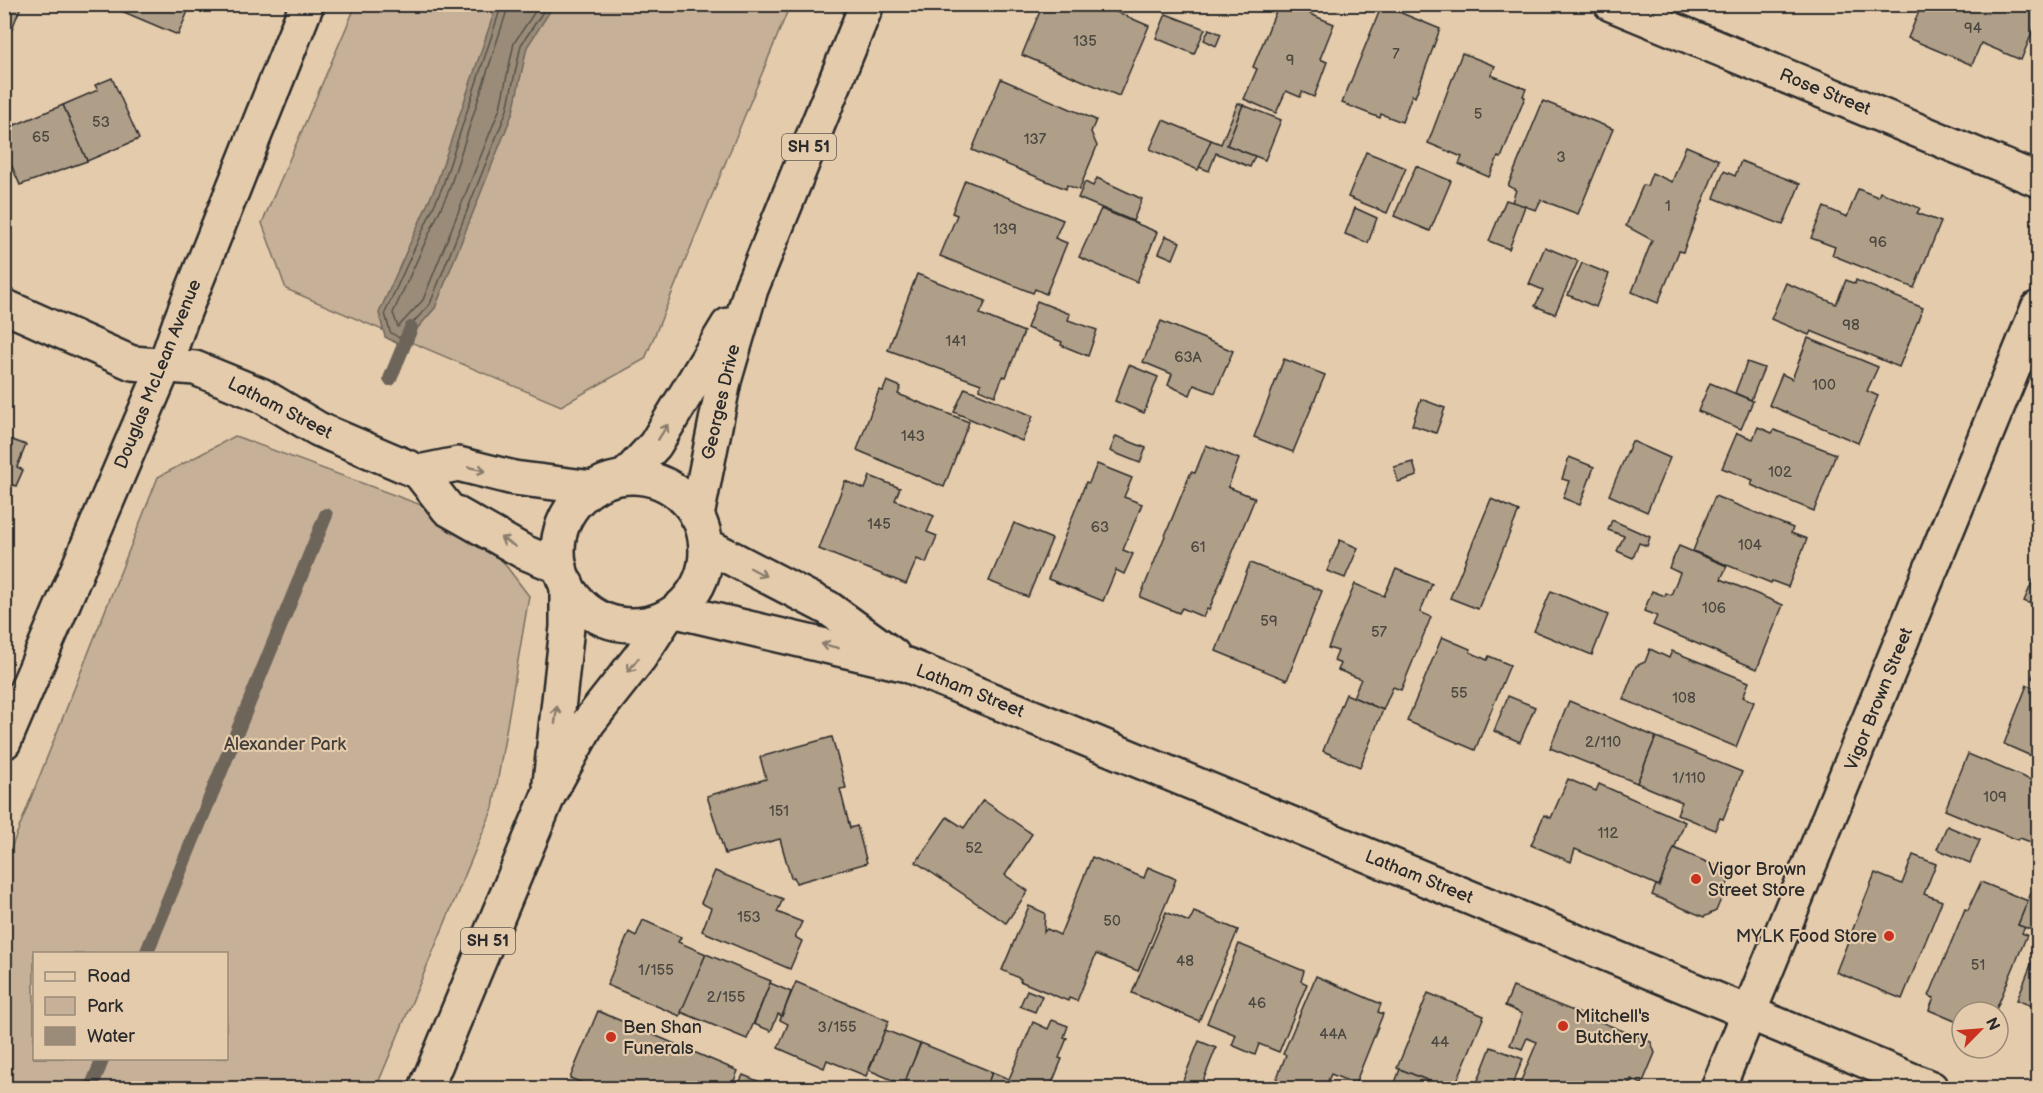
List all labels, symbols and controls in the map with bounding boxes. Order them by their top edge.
house number: 94 [1964,19,1982,38]
house number: 135 [1073,32,1097,51]
house number: 7 [1392,45,1400,64]
house number: 9 [1286,51,1294,70]
street label: Rose Street [1776,64,1874,120]
house number: 5 [1474,105,1482,124]
house number: 53 [92,113,110,132]
house number: 65 [32,128,50,147]
house number: 137 [1024,130,1047,149]
road number: SH 51 [782,134,836,160]
house number: 3 [1556,148,1566,167]
house number: 1 [1665,197,1671,216]
house number: 139 [993,220,1017,239]
house number: 96 [1869,233,1887,252]
street label: Douglas McLean Avenue [110,276,206,472]
house number: 98 [1842,316,1860,335]
house number: 141 [946,332,966,351]
street label: Georges Drive [698,342,745,462]
house number: 63A [1174,348,1203,367]
street label: Latham Street [224,373,336,444]
house number: 100 [1812,376,1836,395]
one-way arrow [657,424,669,441]
house number: 143 [901,427,925,446]
one-way arrow [467,463,486,475]
house number: 102 [1768,463,1792,482]
house number: 145 [867,515,891,534]
house number: 63 [1091,518,1109,537]
one-way arrow [500,535,517,547]
house number: 104 [1738,536,1762,555]
house number: 61 [1191,538,1205,557]
one-way arrow [748,567,766,578]
house number: 106 [1702,599,1726,618]
house number: 59 [1260,612,1278,631]
house number: 57 [1371,623,1388,642]
street label: Vigor Brown Street [1841,624,1917,773]
one-way arrow [821,639,840,651]
one-way arrow [627,657,640,673]
street label: Latham Street [913,660,1027,722]
house number: 55 [1450,684,1468,703]
house number: 108 [1672,689,1696,708]
one-way arrow [550,705,561,725]
house number: 2/110 [1585,733,1621,752]
park label: Alexander Park [224,734,346,755]
house number: 1/110 [1672,769,1706,788]
house number: 109 [1983,788,2007,807]
house number: 151 [769,802,789,821]
house number: 112 [1598,824,1618,843]
house number: 52 [965,839,983,858]
street label: Latham Street [1362,846,1476,908]
place label: Vigor Brown Street Store [1708,859,1806,901]
marker: Vigor Brown Street Store [1689,872,1703,886]
house number: 153 [737,908,761,927]
house number: 50 [1103,912,1121,931]
place label: MYLK Food Store [1736,926,1877,947]
road number: SH 51 [461,928,515,954]
marker: MYLK Food Store [1882,929,1896,943]
legend [33,952,228,1060]
house number: 48 [1176,952,1194,971]
house number: 51 [1971,956,1985,975]
house number: 1/155 [638,961,674,980]
text: Road [87,966,131,987]
house number: 2/155 [707,988,745,1007]
house number: 46 [1248,994,1266,1013]
text: Park [87,996,123,1017]
north arrow [1950,1000,2010,1060]
place label: Mitchell's Butchery [1575,1006,1650,1048]
text: N [1981,1015,2003,1034]
place label: Ben Shan Funerals [623,1017,702,1059]
house number: 3/155 [817,1018,857,1037]
marker: Mitchell's Butchery [1556,1019,1570,1033]
house number: 44A [1319,1025,1348,1044]
text: Water [87,1026,135,1047]
marker: Ben Shan Funerals [604,1030,618,1044]
house number: 44 [1431,1033,1449,1052]

